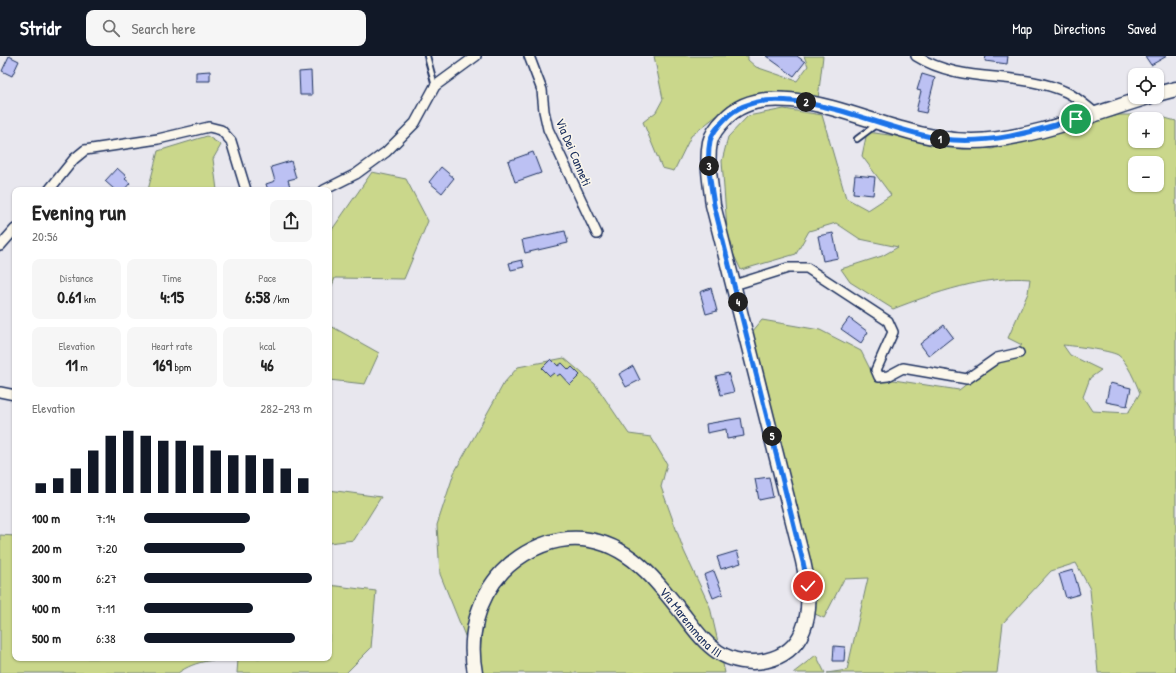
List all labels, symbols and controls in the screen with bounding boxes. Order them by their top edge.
search box [86,10,366,46]
text: Stridr [20,15,62,41]
icon: search [100,17,122,39]
text: Search here [132,18,196,39]
text: Map [1012,19,1032,38]
text: Directions [1054,19,1105,38]
text: Saved [1127,19,1156,38]
map controls [1128,68,1164,192]
button: locate [1128,68,1164,104]
pin: 2 [796,92,816,112]
text: 2 [803,95,809,109]
pin [1059,102,1093,136]
icon: arrive [1065,108,1087,130]
button: + [1128,112,1164,148]
street label: Via Dei Canneti [552,115,596,189]
pin: 1 [930,129,950,149]
text: 1 [938,132,942,146]
pin: 3 [699,156,719,176]
button: − [1128,156,1164,192]
text: 3 [707,159,711,173]
text: Evening run [32,197,126,227]
button: share [270,200,312,242]
text: 20:56 [32,227,58,245]
text: Distance [60,271,93,285]
text: Time [162,271,182,285]
text: Pace [258,271,276,285]
text: 0.61 [57,285,81,308]
text: 4:15 [160,285,184,308]
text: 6:58 [245,285,270,308]
text: km [81,292,96,306]
text: /km [270,292,290,306]
pin: 4 [728,292,748,312]
text: 4 [736,295,740,309]
text: Elevation [58,339,95,353]
text: Heart rate [151,339,193,353]
text: kcal [259,339,275,353]
text: 11 [65,353,78,376]
text: 169 [153,353,172,376]
text: 46 [261,353,274,376]
text: m [78,360,88,374]
text: bpm [172,360,191,374]
text: Elevation [32,399,75,417]
text: 282–293 m [260,399,312,417]
pin: 5 [762,426,782,446]
text: 5 [770,429,774,443]
text: 100 m [32,509,60,527]
text: 7:14 [96,509,115,527]
text: 200 m [32,539,62,557]
text: 7:20 [96,539,117,557]
text: 300 m [32,569,61,587]
text: 6:27 [96,569,117,587]
pin [791,569,825,603]
icon: check [797,575,819,597]
street label: Via Maremmana III [656,583,725,661]
text: 400 m [32,599,60,617]
text: 7:11 [96,599,115,617]
text: 500 m [32,629,61,647]
text: 6:38 [96,629,116,647]

